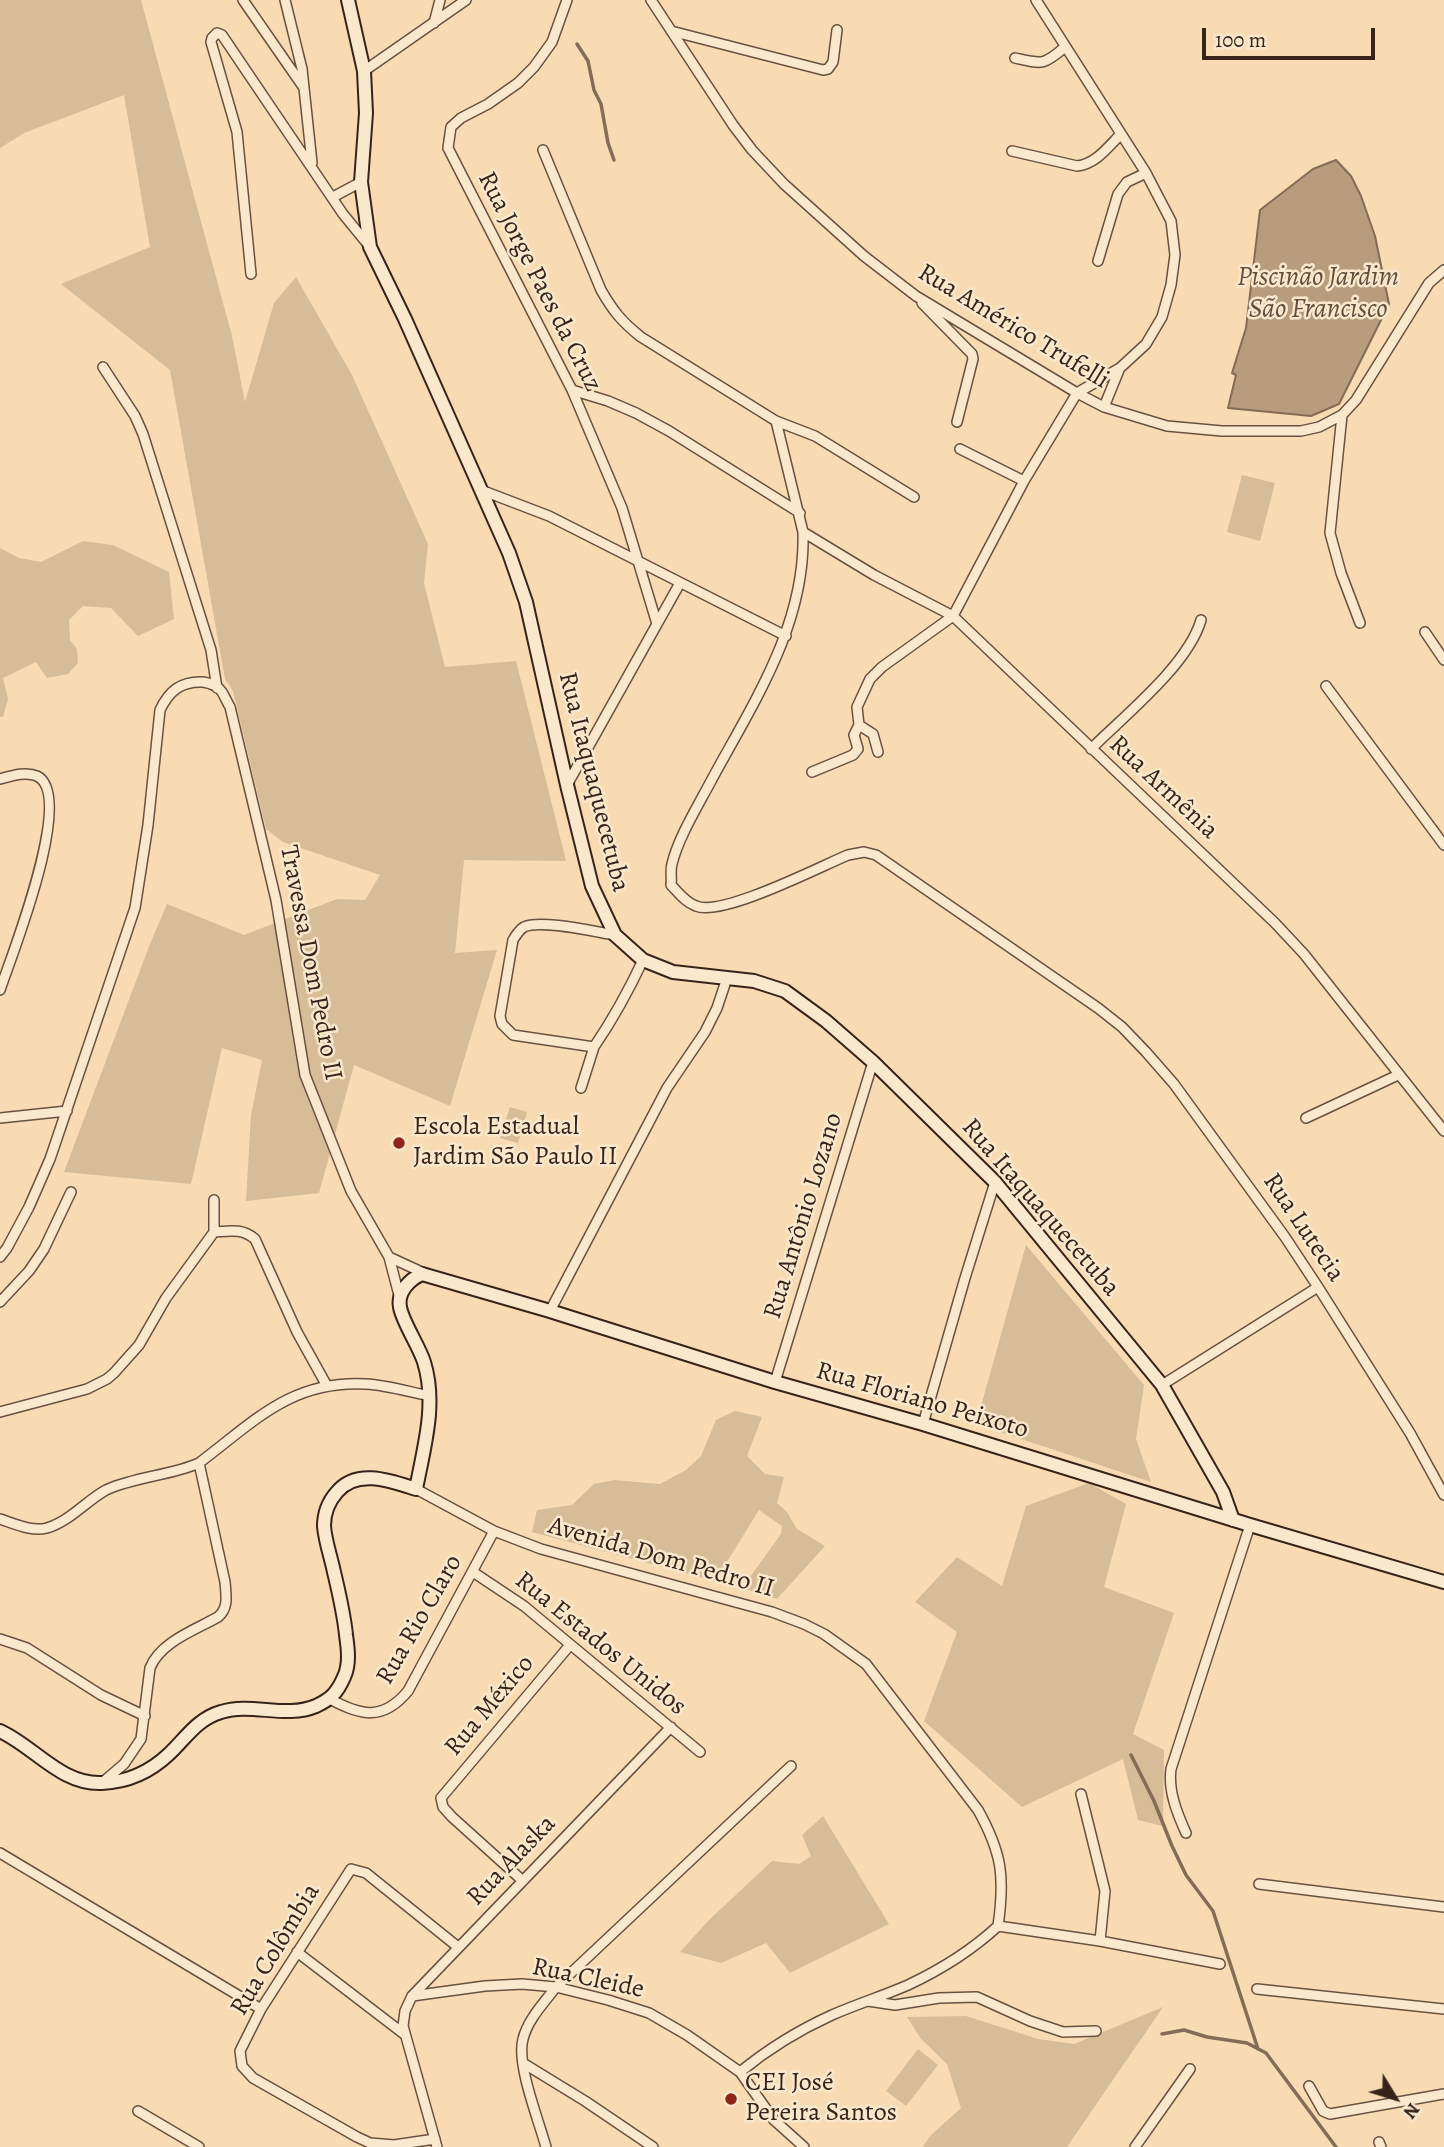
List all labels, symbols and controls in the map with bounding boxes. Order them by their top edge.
scale bar [1206,14,1379,58]
text: 100 m [1215,26,1266,54]
street label: Rua Jorge Paes da Cruz [470,167,608,397]
street label: Rua Américo Trufelli [912,258,1114,396]
water label: Piscinão Jardim São Francisco [1237,261,1399,327]
street label: Rua Itaquaquecetuba [551,669,635,895]
street label: Rua Armênia [1102,730,1224,846]
street label: Travessa Dom Pedro II [272,843,348,1083]
street label: Rua Antônio Lozano [758,1109,850,1323]
place label: Escola Estadual Jardim São Paulo II [413,1112,617,1174]
street label: Rua Itaquaquecetuba [954,1113,1126,1303]
marker: Escola Estadual Jardim São Paulo II [391,1135,407,1151]
street label: Rua Lutecia [1255,1168,1351,1288]
street label: Rua Floriano Peixoto [812,1356,1032,1446]
street label: Avenida Dom Pedro II [544,1511,778,1605]
street label: Rua Rio Claro [370,1549,470,1691]
street label: Rua Estados Unidos [508,1565,692,1723]
street label: Rua México [439,1649,541,1763]
street label: Rua Alaska [461,1809,563,1913]
street label: Rua Colômbia [224,1878,328,2022]
street label: Rua Cleide [529,1952,647,2006]
north arrow [1360,2063,1430,2133]
place label: CEI José Pereira Santos [745,2068,897,2130]
marker: CEI José Pereira Santos [723,2091,739,2107]
text: N [1397,2097,1426,2124]

